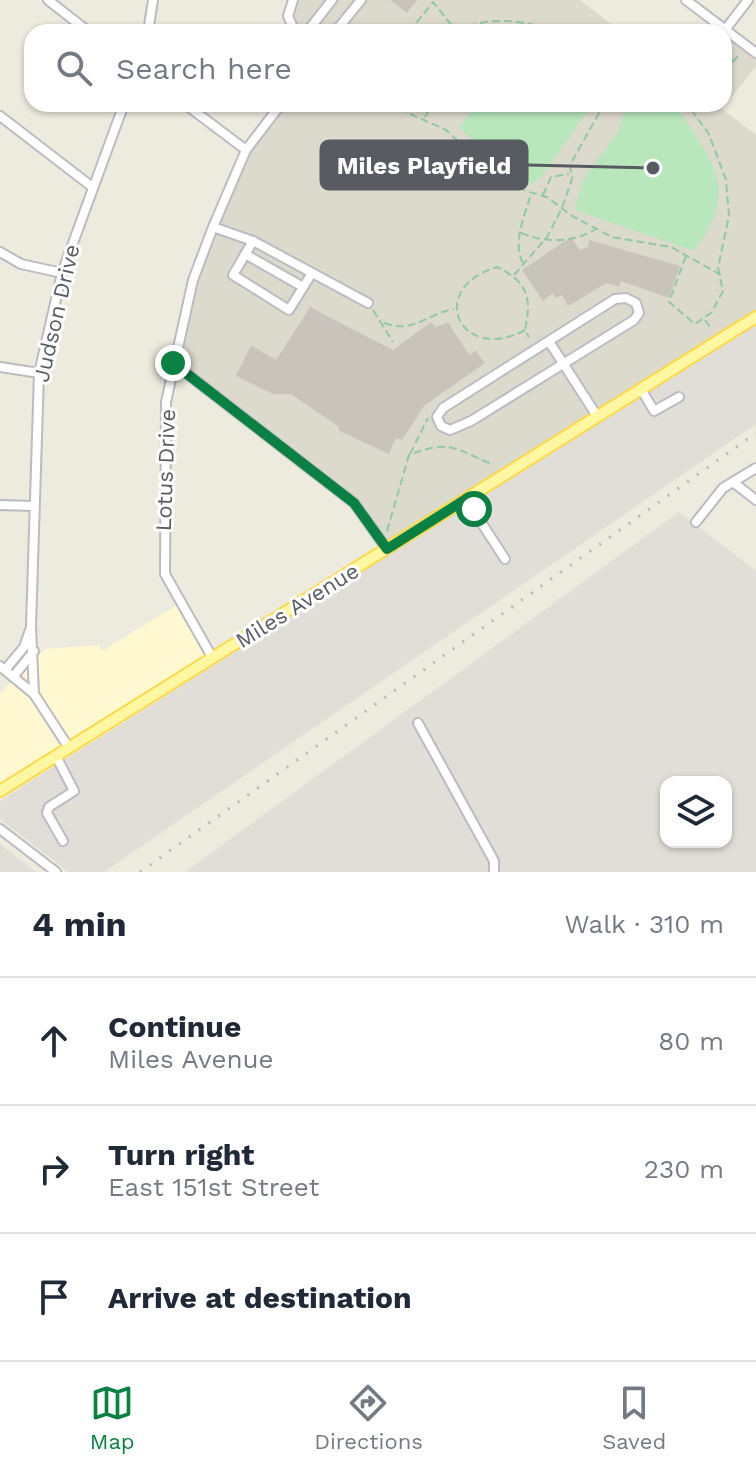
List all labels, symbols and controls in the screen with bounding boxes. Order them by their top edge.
search box [24,24,732,112]
icon: search [52,46,96,90]
text: Search here [116,51,292,86]
callout: Miles Playfield [321,141,527,189]
text: Miles Playfield [337,152,511,180]
street label: Judson Drive [29,242,84,384]
route end [155,345,191,381]
street label: Lotus Drive [151,408,180,532]
route start [456,491,492,527]
street label: Miles Avenue [231,558,363,653]
map controls [660,776,732,848]
button: layers [660,776,732,848]
text: 4 min [32,904,127,944]
text: Walk · 310 m [564,909,724,939]
text: Continue [108,1009,241,1044]
icon: ahead [32,1019,76,1063]
text: 80 m [658,1026,724,1056]
text: Miles Avenue [108,1044,274,1074]
text: Turn right [108,1137,254,1172]
icon: right [32,1147,76,1191]
text: 230 m [644,1154,724,1184]
text: East 151st Street [108,1172,319,1202]
icon: arrive [32,1275,76,1319]
text: Arrive at destination [108,1280,412,1315]
tab: Map [90,1381,135,1454]
tab: Directions [314,1381,423,1454]
tab: Saved [602,1381,666,1454]

